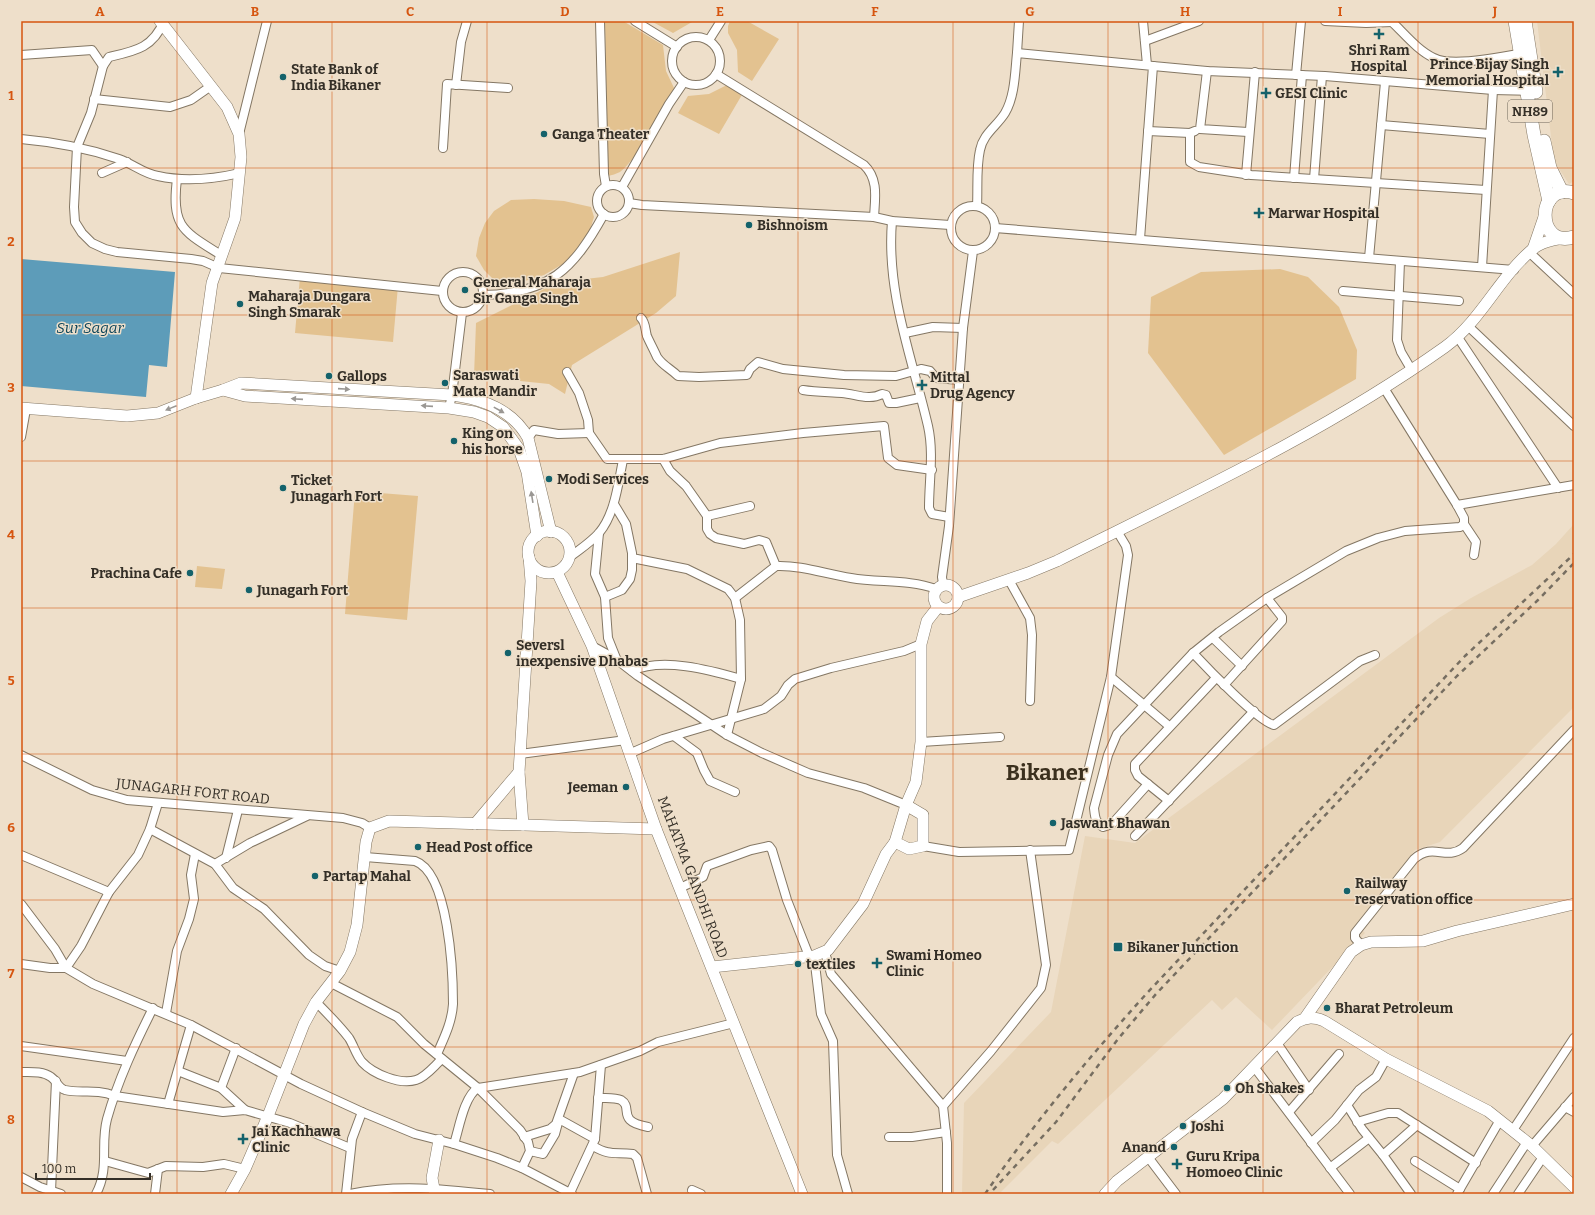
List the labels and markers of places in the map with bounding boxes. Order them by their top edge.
marker: Shri Ram Hospital [1373,28,1385,40]
place label: Shri Ram Hospital [1348,42,1410,75]
place label: Prince Bijay Singh Memorial Hospital [1426,56,1550,89]
place label: State Bank of India Bikaner [291,61,381,94]
marker: Prince Bijay Singh Memorial Hospital [1552,66,1564,78]
marker: State Bank of India Bikaner [278,72,288,82]
place label: GESI Clinic [1275,85,1347,102]
marker: GESI Clinic [1260,87,1272,99]
place label: Ganga Theater [552,126,650,143]
marker: Ganga Theater [539,129,549,139]
place label: Marwar Hospital [1268,205,1380,222]
marker: Marwar Hospital [1253,207,1265,219]
place label: Bishnoism [757,217,829,234]
marker: Bishnoism [744,220,754,230]
place label: General Maharaja Sir Ganga Singh [473,274,591,307]
marker: General Maharaja Sir Ganga Singh [460,285,470,295]
place label: Maharaja Dungara Singh Smarak [248,288,371,321]
marker: Maharaja Dungara Singh Smarak [235,299,245,309]
place label: Saraswati Mata Mandir [453,367,537,400]
place label: Gallops [337,368,387,385]
place label: Mittal Drug Agency [930,369,1015,402]
marker: Gallops [324,371,334,381]
marker: Saraswati Mata Mandir [440,378,450,388]
marker: Mittal Drug Agency [917,380,927,390]
place label: King on his horse [462,425,523,458]
marker: King on his horse [449,436,459,446]
place label: Modi Services [557,471,649,488]
place label: Ticket Junagarh Fort [290,472,383,505]
marker: Modi Services [544,474,554,484]
marker: Ticket Junagarh Fort [278,483,288,493]
place label: Prachina Cafe [90,565,182,582]
marker: Prachina Cafe [185,568,195,578]
place label: Junagarh Fort [256,582,349,599]
marker: Junagarh Fort [244,585,254,595]
place label: Seversl inexpensive Dhabas [516,637,648,670]
marker: Seversl inexpensive Dhabas [503,648,513,658]
place label: Jeeman [567,779,618,796]
marker: Jeeman [621,782,631,792]
place label: Jaswant Bhawan [1060,815,1170,832]
marker: Jaswant Bhawan [1048,818,1058,828]
place label: Head Post office [426,839,533,856]
marker: Head Post office [413,842,423,852]
place label: Partap Mahal [323,868,412,885]
marker: Partap Mahal [310,871,320,881]
place label: Railway reservation office [1355,875,1473,908]
marker: Railway reservation office [1342,886,1352,896]
place label: Bikaner Junction [1127,939,1239,956]
marker: Bikaner Junction [1112,941,1124,953]
place label: Swami Homeo Clinic [886,947,982,980]
place label: textiles [806,956,855,973]
marker: Swami Homeo Clinic [871,957,883,969]
marker: textiles [793,959,803,969]
place label: Bharat Petroleum [1335,1000,1454,1017]
marker: Bharat Petroleum [1322,1003,1332,1013]
place label: Oh Shakes [1235,1080,1304,1097]
marker: Oh Shakes [1222,1083,1232,1093]
place label: Joshi [1190,1118,1224,1135]
marker: Joshi [1178,1121,1188,1131]
place label: Jai Kachhawa Clinic [251,1123,341,1156]
marker: Jai Kachhawa Clinic [237,1133,249,1145]
place label: Anand [1122,1139,1167,1156]
marker: Anand [1169,1142,1179,1152]
place label: Guru Kripa Homoeo Clinic [1186,1148,1283,1181]
marker: Guru Kripa Homoeo Clinic [1171,1158,1183,1170]

